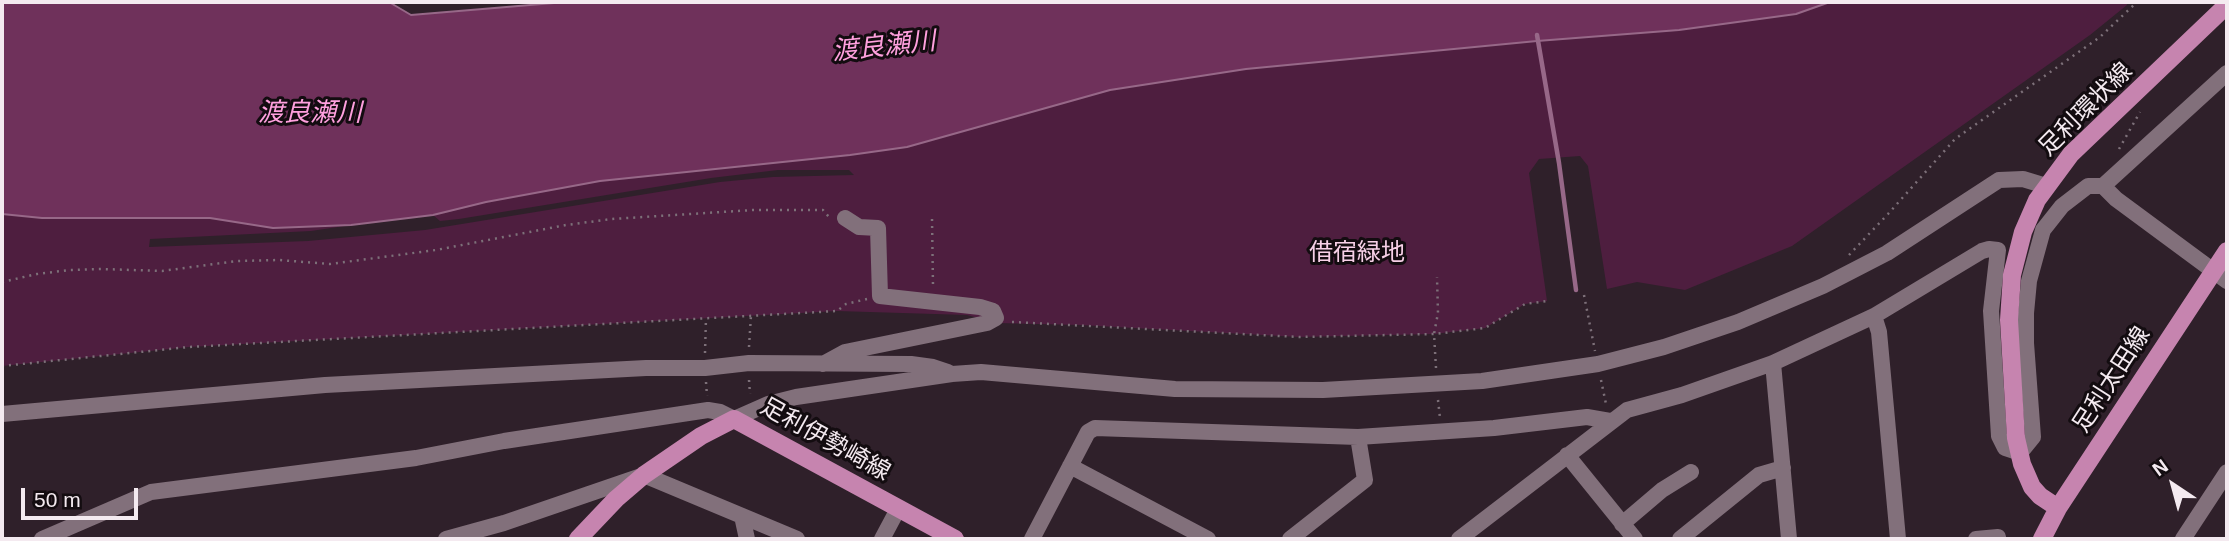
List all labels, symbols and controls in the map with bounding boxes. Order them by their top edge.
water label: 渡良瀬川 [831,26,937,68]
street label: 足利環状線 [2033,57,2139,163]
water label: 渡良瀬川 [258,98,362,130]
park label: 借宿緑地 [1309,239,1405,267]
street label: 足利太田線 [2067,322,2157,438]
street label: 足利伊勢崎線 [755,392,895,488]
north arrow [2138,450,2208,520]
text: N [2149,455,2172,480]
scale bar [24,475,142,518]
text: 50 m [34,488,81,511]

